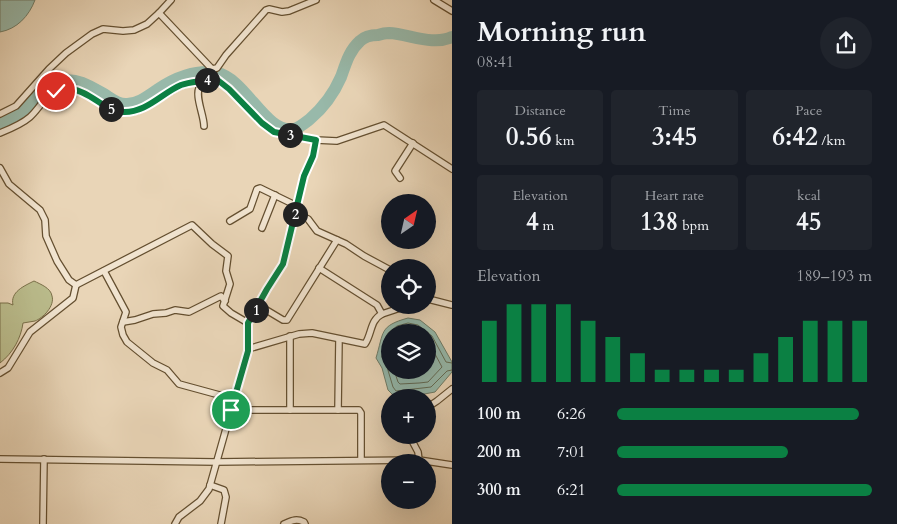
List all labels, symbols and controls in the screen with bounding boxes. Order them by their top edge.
text: Morning run [477,13,646,51]
button: share [820,17,872,69]
text: 08:41 [477,51,514,73]
pin: 4 [194,68,220,92]
pin [35,70,77,112]
text: 4 [204,71,211,90]
icon: check [42,77,70,105]
pin: 5 [98,96,124,122]
text: 5 [108,100,115,119]
text: Distance [515,101,566,120]
text: Time [658,101,691,120]
text: Pace [795,101,822,120]
text: 0.56 [506,120,551,154]
text: 3:45 [652,120,697,154]
text: 6:42 [772,120,818,154]
pin: 3 [278,122,302,148]
text: 3 [287,126,294,145]
text: km [551,131,575,150]
text: /km [818,131,845,150]
text: Elevation [512,186,568,205]
text: Heart rate [645,186,704,205]
text: kcal [797,186,821,205]
north arrow [381,194,436,249]
map controls [381,194,436,509]
pin: 2 [282,202,308,226]
text: 2 [292,205,299,224]
text: 4 [526,205,539,239]
text: 138 [640,205,678,239]
text: 45 [796,205,822,239]
text: m [539,216,554,235]
text: bpm [678,216,709,235]
button: locate [381,259,436,314]
text: Elevation [477,265,541,287]
text: 189–193 m [796,265,872,287]
pin: 1 [244,298,268,322]
text: 1 [253,301,260,320]
button: layers [381,324,436,379]
pin [210,389,252,431]
button: + [381,389,436,444]
icon: arrive [217,396,245,424]
text: 100 m [477,403,521,425]
text: 6:26 [557,403,586,425]
text: 200 m [477,441,521,463]
text: 7:01 [557,441,586,463]
button: − [381,454,436,509]
text: 300 m [477,479,521,501]
text: 6:21 [557,479,586,501]

